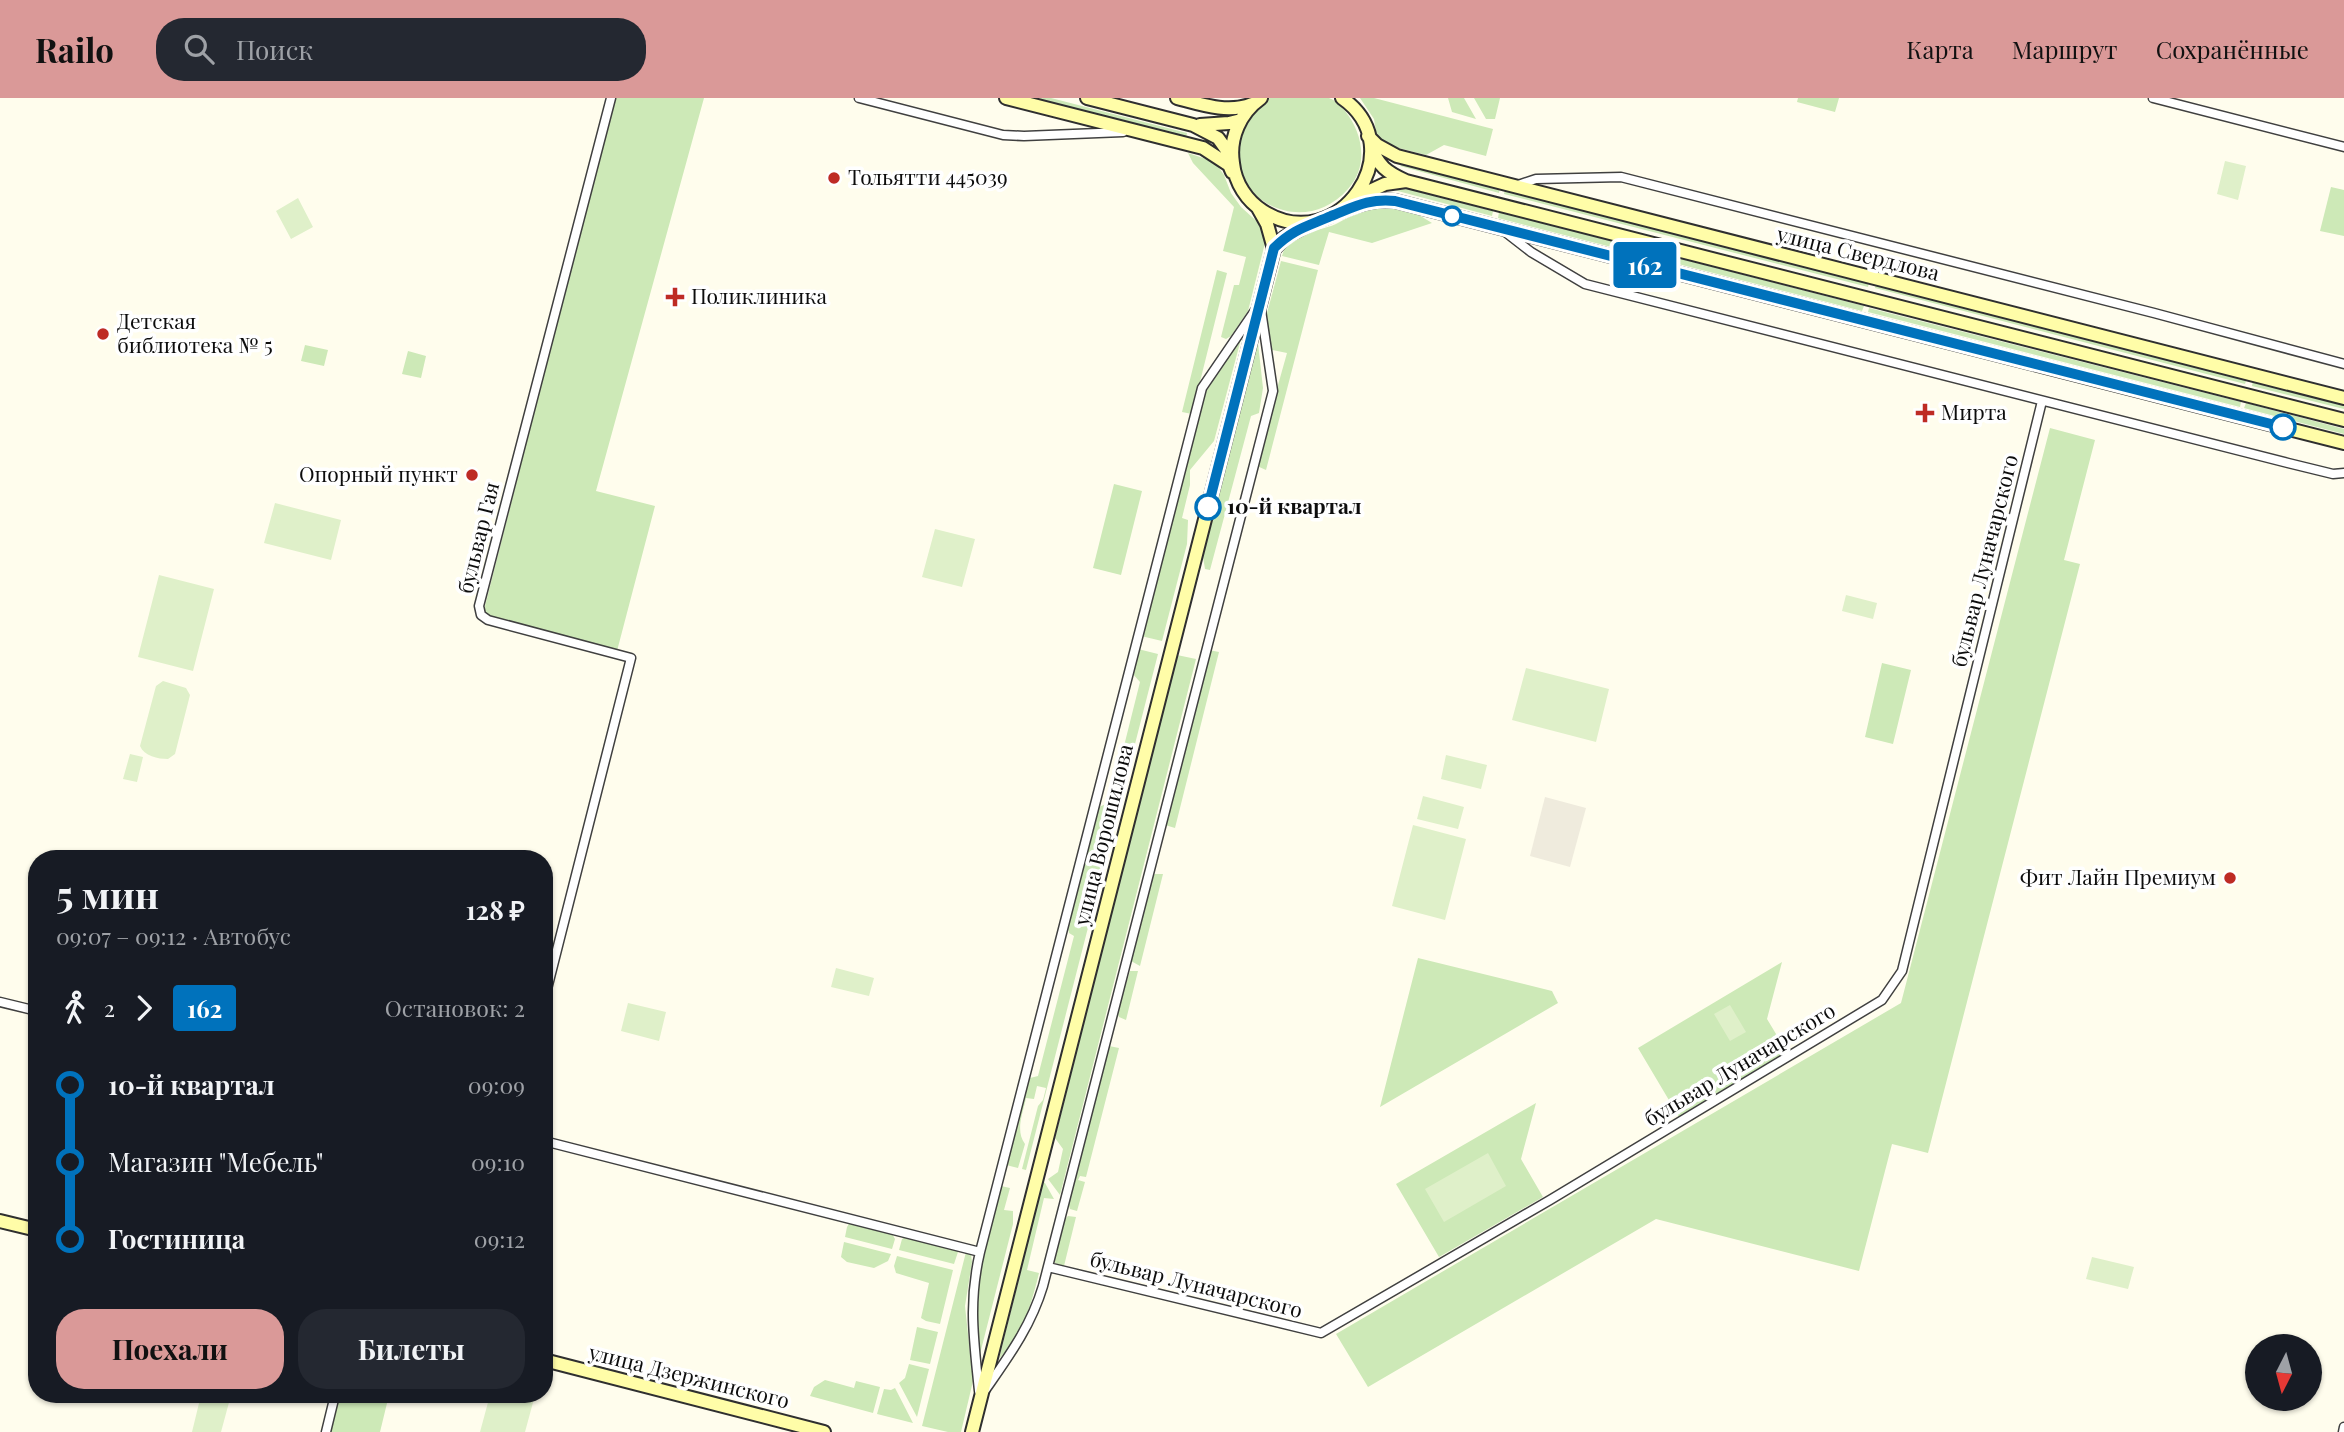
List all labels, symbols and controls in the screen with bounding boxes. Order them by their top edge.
search box [156,18,646,81]
text: Railo [35,27,114,71]
icon: search [180,30,218,68]
text: Поиск [236,32,313,67]
text: Карта [1906,33,1974,65]
text: Маршрут [2012,33,2118,65]
text: Сохранённые [2156,33,2309,65]
place label: Тольятти 445039 [848,162,1008,190]
marker: Тольятти 445039 [826,170,842,186]
unlabelled marker [1442,206,1462,226]
street label: улица Свердлова [1773,218,1943,286]
line badge: 162 [1605,242,1685,288]
text: 162 [1627,249,1663,281]
place label: Поликлиника [691,281,828,309]
marker: Поликлиника [665,287,685,307]
place label: Детская библиотека № 5 [117,306,273,358]
marker: Детская библиотека № 5 [95,326,111,342]
place label: Мирта [1941,397,2007,425]
marker: Мирта [1915,403,1935,423]
unlabelled marker [2270,414,2296,440]
street label: бульвар Луначарского [1943,451,2023,670]
place label: Опорный пункт [299,459,458,487]
marker: Опорный пункт [464,467,480,483]
street label: бульвар Гая [450,479,504,596]
place label: 10-й квартал [1227,491,1362,519]
marker: 10-й квартал [1195,494,1221,520]
street label: улица Ворошилова [1066,740,1138,929]
place label: Фит Лайн Премиум [2020,862,2216,890]
text: 5 мин [56,868,159,919]
marker: Фит Лайн Премиум [2222,870,2238,886]
text: 128 ₽ [466,892,525,927]
text: 09:07 – 09:12 · Автобус [56,920,291,951]
icon: walk [56,989,94,1027]
icon: forward [125,989,163,1027]
text: 2 [104,992,115,1023]
text: 162 [187,992,222,1024]
text: Остановок: 2 [385,992,525,1023]
street label: бульвар Луначарского [1638,995,1840,1131]
text: 10-й квартал [108,1067,275,1102]
text: 09:09 [468,1069,525,1100]
text: Магазин "Мебель" [108,1144,323,1179]
text: 09:10 [471,1146,525,1177]
text: Гостиница [108,1221,245,1256]
text: 09:12 [474,1223,525,1254]
street label: бульвар Луначарского [1087,1243,1306,1323]
button: Поехали [56,1309,284,1389]
button: Билеты [298,1309,525,1389]
north arrow [2245,1334,2322,1410]
map controls [2245,1334,2322,1411]
street label: улица Дзержинского [585,1336,793,1414]

